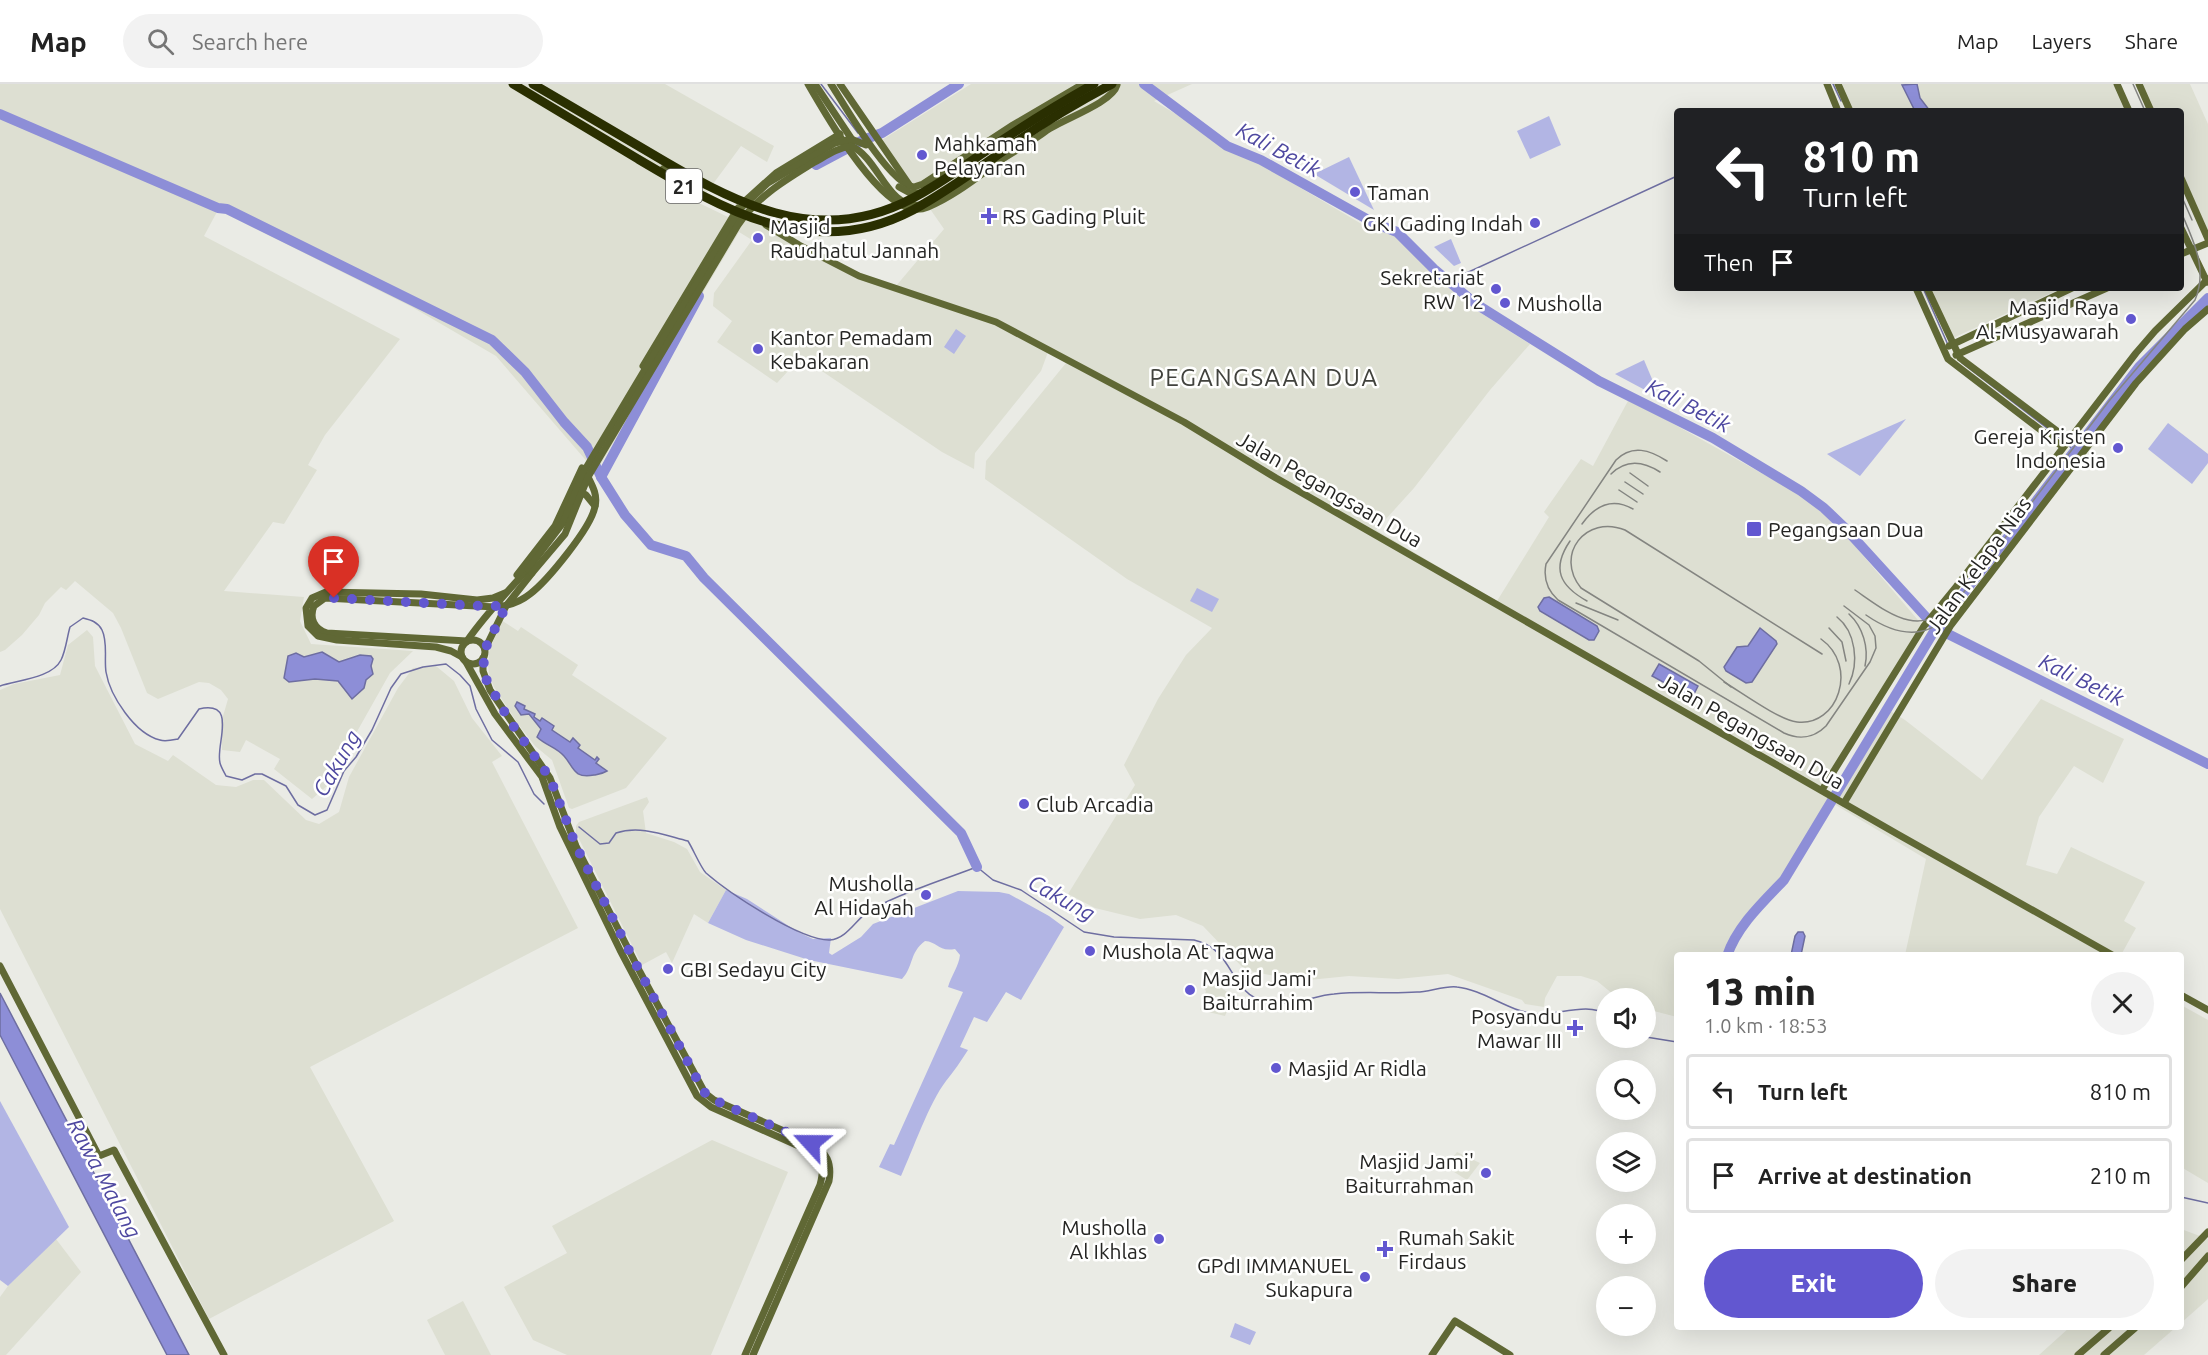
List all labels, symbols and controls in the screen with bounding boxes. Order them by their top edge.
search box [123,14,543,68]
icon: search [144,25,177,58]
text: Map [30,26,87,57]
text: Search here [192,29,308,54]
text: Map [1957,29,1998,53]
text: Layers [2031,29,2092,53]
text: Share [2125,29,2178,53]
water label: Kali Betik [1233,116,1326,182]
place label: Mahkamah Pelayaran [934,131,1037,179]
icon: left [1704,132,1782,210]
text: 810 m [1803,133,1920,180]
marker: Mahkamah Pelayaran [915,148,929,162]
road number: 21 [666,169,702,203]
place label: Taman [1367,180,1430,204]
text: Turn left [1803,182,1907,212]
marker: Taman [1348,185,1362,199]
place label: RS Gading Pluit [1002,204,1145,228]
marker: RS Gading Pluit [980,207,998,225]
place label: GKI Gading Indah [1363,211,1523,235]
place label: Masjid Raudhatul Jannah [770,214,939,262]
marker: GKI Gading Indah [1528,216,1542,230]
marker: Masjid Raudhatul Jannah [751,231,765,245]
icon: arrive [1766,246,1799,279]
text: Then [1704,250,1754,275]
place label: Sekretariat RW 12 [1380,265,1484,313]
marker: Sekretariat RW 12 [1489,282,1503,296]
place label: Musholla [1517,291,1602,315]
place label: Masjid Raya Al-Musyawarah [1976,295,2119,343]
marker: Musholla [1498,296,1512,310]
marker: Masjid Raya Al-Musyawarah [2124,312,2138,326]
place label: Kantor Pemadam Kebakaran [770,325,933,373]
marker: Kantor Pemadam Kebakaran [751,342,765,356]
district label: PEGANGSAAN DUA [1149,364,1379,391]
water label: Kali Betik [1643,373,1736,437]
place label: Gereja Kristen Indonesia [1973,424,2106,472]
street label: Jalan Pegangsaan Dua [1233,426,1427,552]
marker: Gereja Kristen Indonesia [2111,441,2125,455]
street label: Jalan Kelapa Nias [1921,492,2035,638]
place label: Pegangsaan Dua [1768,517,1924,541]
marker: Pegangsaan Dua [1745,520,1763,538]
pin [308,536,359,598]
icon: arrive [317,545,350,578]
water label: Kali Betik [2035,648,2129,711]
street label: Jalan Pegangsaan Dua [1655,668,1849,794]
water label: Cakung [307,725,365,800]
place label: Club Arcadia [1036,792,1154,816]
marker: Club Arcadia [1017,797,1031,811]
water label: Cakung [1024,869,1100,925]
place label: Musholla Al Hidayah [814,871,914,919]
marker: Musholla Al Hidayah [919,888,933,902]
place label: Mushola At Taqwa [1102,939,1274,963]
marker: Mushola At Taqwa [1083,944,1097,958]
place label: GBI Sedayu City [680,957,826,981]
marker: GBI Sedayu City [661,962,675,976]
place label: Masjid Jami' Baiturrahim [1202,966,1317,1014]
text: 13 min [1704,971,1816,1012]
button: close [2091,972,2154,1035]
marker: Masjid Jami' Baiturrahim [1183,983,1197,997]
map controls [1596,988,1656,1336]
button: sound [1596,988,1656,1048]
place label: Posyandu Mawar III [1471,1004,1562,1052]
text: 1.0 km · 18:53 [1704,1014,1828,1037]
marker: Posyandu Mawar III [1566,1019,1584,1037]
place label: Masjid Ar Ridla [1288,1056,1427,1080]
button: search [1596,1060,1656,1120]
marker: Masjid Ar Ridla [1269,1061,1283,1075]
icon: left [1707,1075,1740,1108]
text: Turn left [1758,1079,1848,1104]
text: 810 m [2090,1079,2151,1104]
position arrow [779,1111,843,1175]
water label: Rawa Malang [63,1114,147,1242]
button: layers [1596,1132,1656,1192]
place label: Masjid Jami' Baiturrahman [1345,1149,1474,1197]
icon: arrive [1707,1159,1740,1192]
text: Arrive at destination [1758,1163,1972,1188]
text: 210 m [2090,1163,2151,1188]
marker: Masjid Jami' Baiturrahman [1479,1166,1493,1180]
button: + [1596,1204,1656,1264]
place label: Musholla Al Ikhlas [1062,1215,1147,1263]
place label: Rumah Sakit Firdaus [1398,1225,1515,1273]
marker: Musholla Al Ikhlas [1152,1232,1166,1246]
marker: Rumah Sakit Firdaus [1376,1240,1394,1258]
button: Exit [1704,1249,1923,1318]
button: Share [1935,1249,2154,1318]
place label: GPdI IMMANUEL Sukapura [1197,1253,1353,1301]
marker: GPdI IMMANUEL Sukapura [1358,1270,1372,1284]
button: − [1596,1276,1656,1336]

